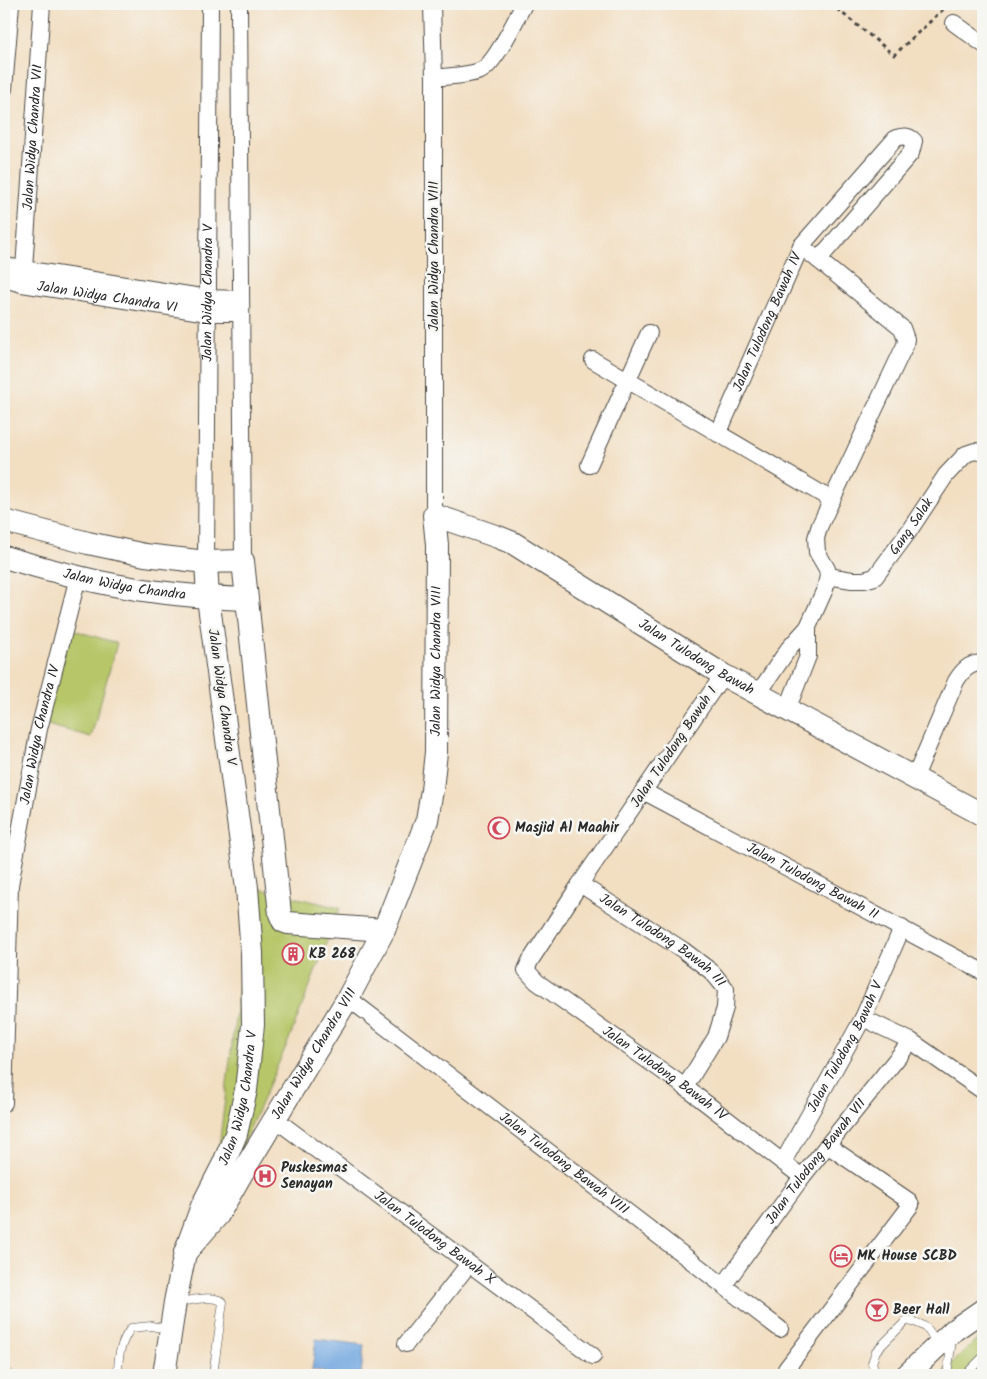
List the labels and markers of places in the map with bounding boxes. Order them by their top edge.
mosque icon: Masjid Al Maahir [487,816,511,840]
place label: Masjid Al Maahir [515,817,620,839]
building icon: KB 268 [281,942,305,966]
place label: KB 268 [309,943,356,965]
place label: Puskesmas Senayan [281,1157,348,1195]
hospital icon: Puskesmas Senayan [253,1164,277,1188]
hotel icon: MK House SCBD [829,1244,853,1268]
place label: MK House SCBD [857,1245,957,1267]
bar icon: Beer Hall [865,1298,889,1322]
place label: Beer Hall [893,1299,950,1321]

